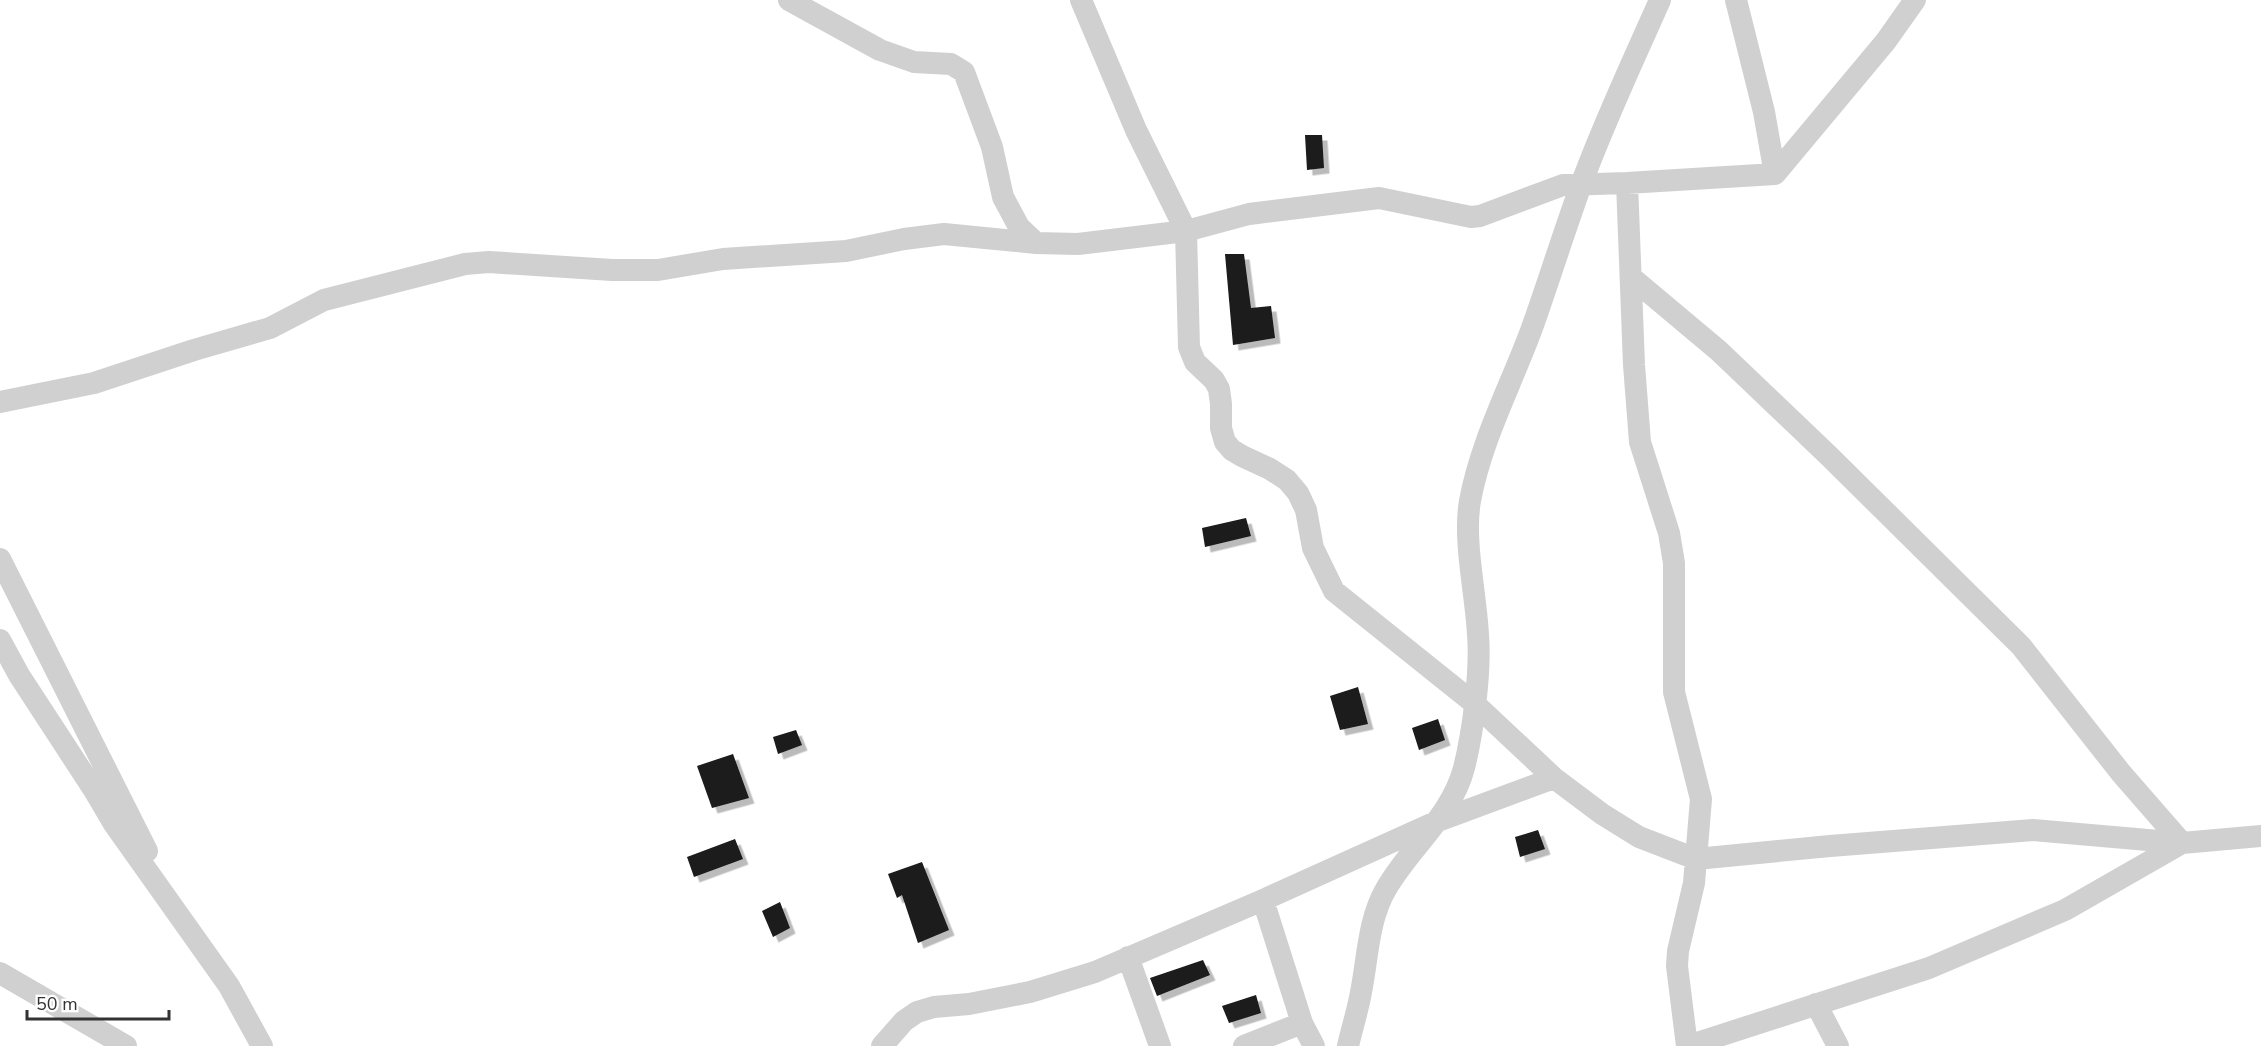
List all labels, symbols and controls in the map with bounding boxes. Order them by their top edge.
scale bar [27,983,170,1021]
text: 50 m [36,992,78,1016]

